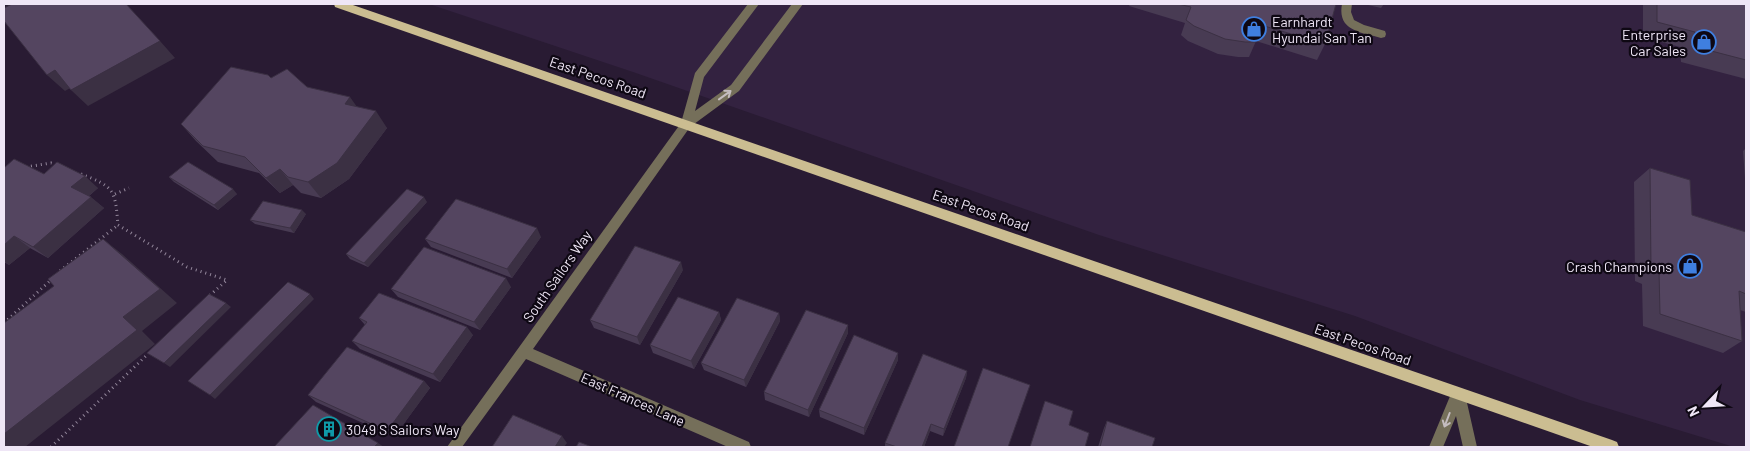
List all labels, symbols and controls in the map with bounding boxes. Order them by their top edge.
place label: Earnhardt Hyundai San Tan [1272,13,1372,46]
shop icon: Earnhardt Hyundai San Tan [1241,16,1267,42]
place label: Enterprise Car Sales [1622,26,1686,59]
shop icon: Enterprise Car Sales [1691,29,1717,55]
street label: East Pecos Road [547,53,649,101]
one-way arrow [718,90,732,100]
street label: East Pecos Road [930,186,1032,234]
street label: South Sailors Way [519,226,595,325]
shop icon: Crash Champions [1677,253,1703,279]
place label: Crash Champions [1566,258,1672,275]
street label: East Pecos Road [1312,320,1414,368]
street label: East Frances Lane [578,368,688,430]
north arrow [1680,381,1730,431]
text: N [1683,404,1702,420]
one-way arrow [1442,412,1451,428]
building icon: 3049 S Sailors Way [316,416,342,442]
place label: 3049 S Sailors Way [346,421,460,438]

